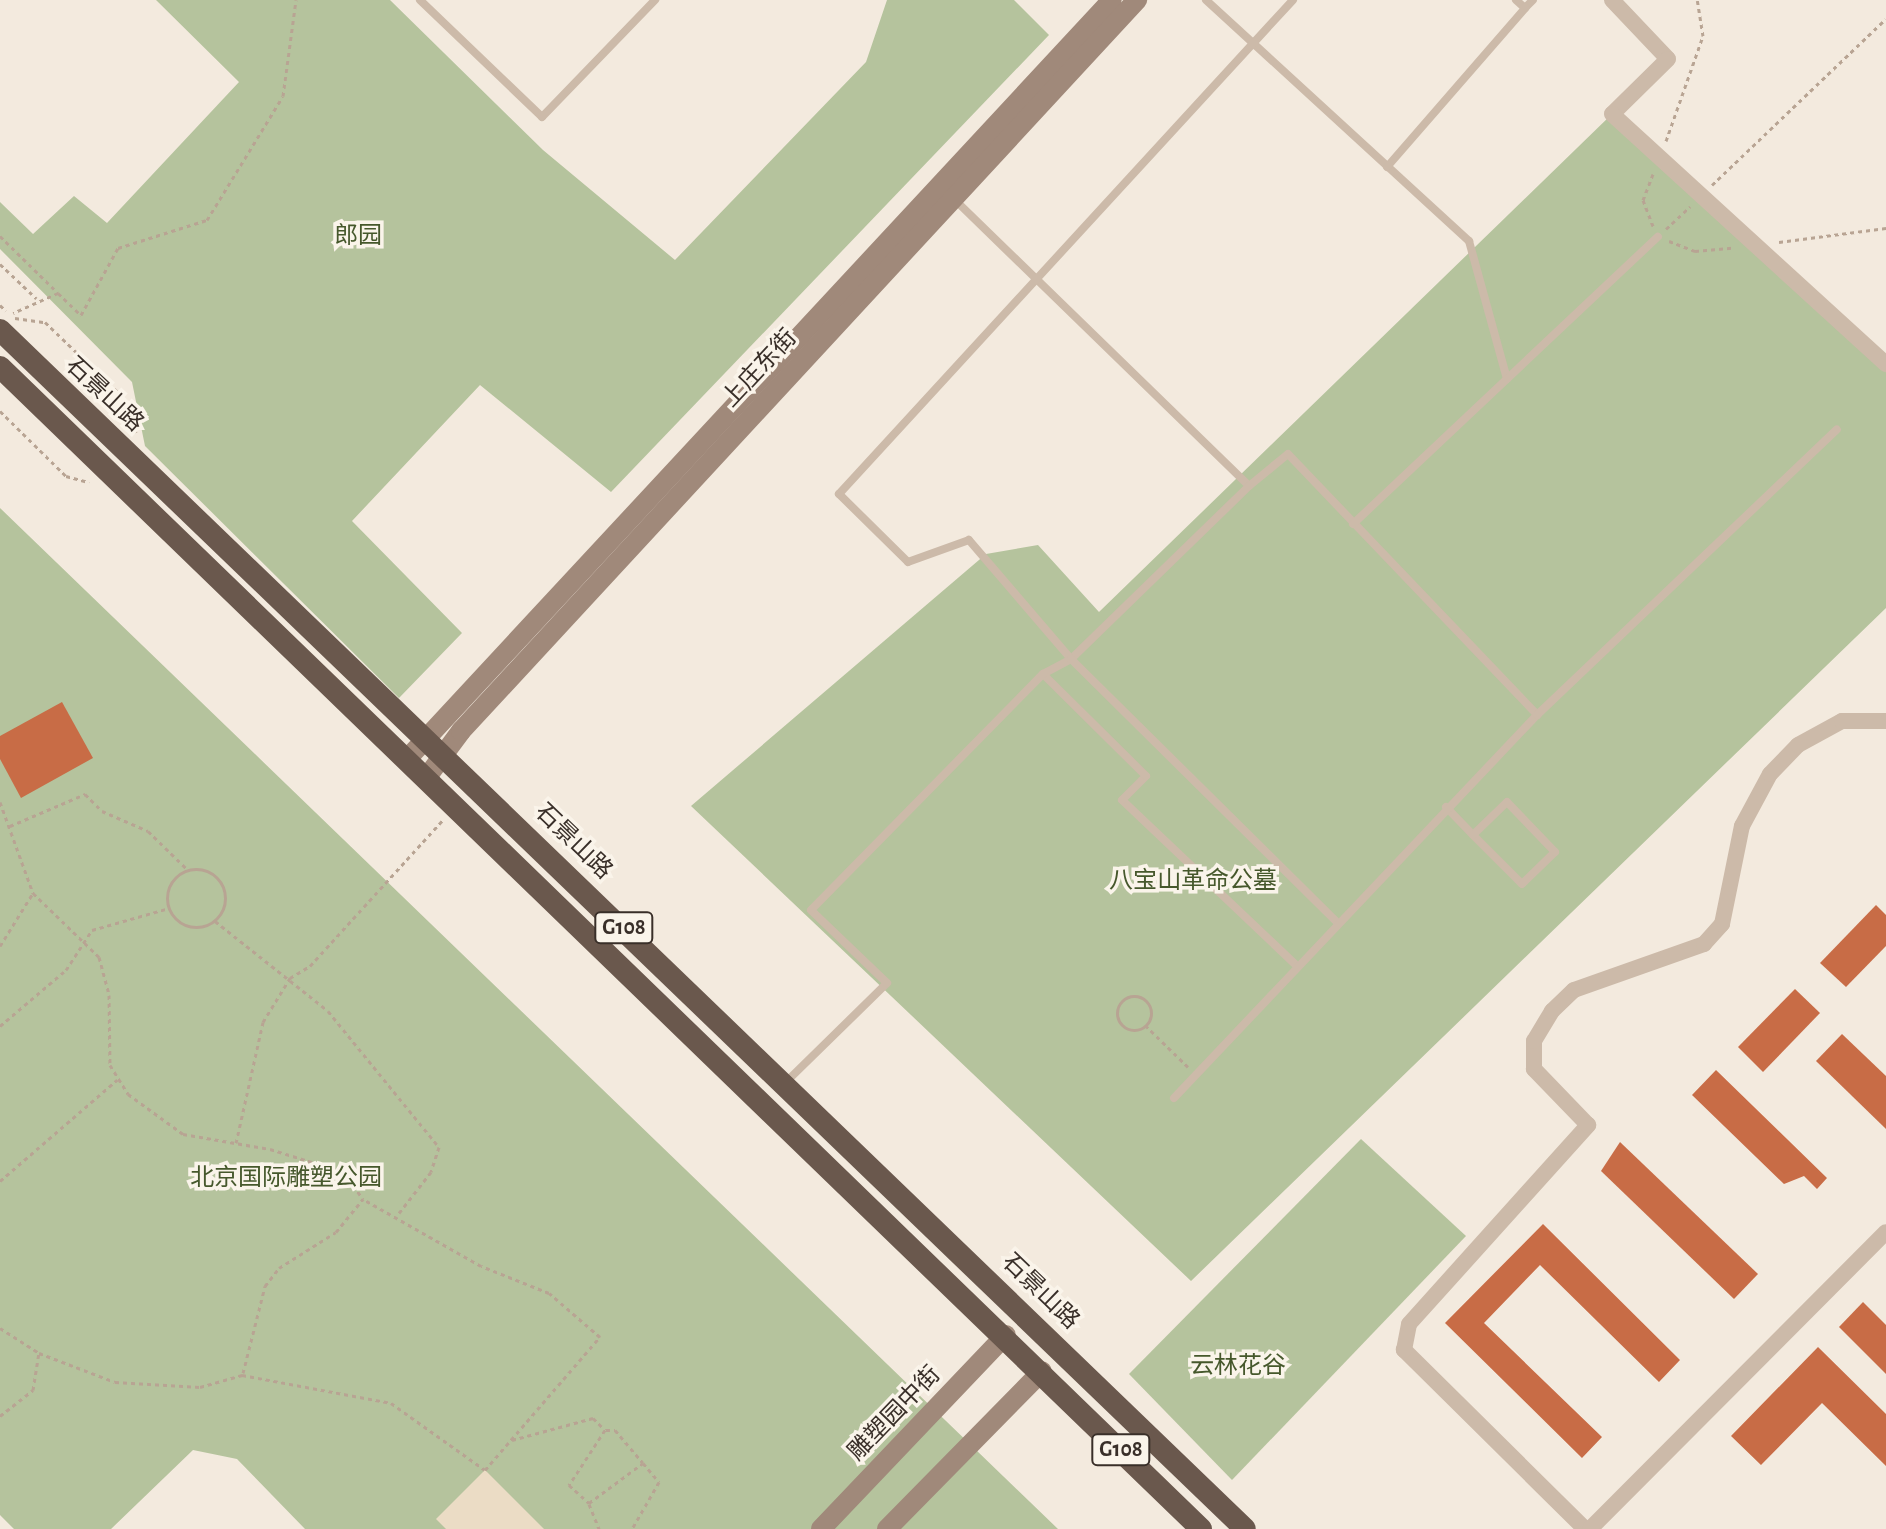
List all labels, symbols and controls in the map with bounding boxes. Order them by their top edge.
park label: 郎园 [334,223,382,251]
street label: 上庄东街 [717,324,803,414]
street label: 石景山路 [59,352,149,438]
street label: 石景山路 [528,798,618,886]
park label: 八宝山革命公墓 [1109,868,1277,896]
road number: G108 [594,910,654,946]
park label: 北京国际雕塑公园 [190,1165,382,1193]
street label: 石景山路 [995,1248,1085,1336]
park label: 云林花谷 [1190,1353,1286,1381]
street label: 雕塑园中街 [843,1361,947,1467]
road number: G108 [1091,1432,1151,1468]

